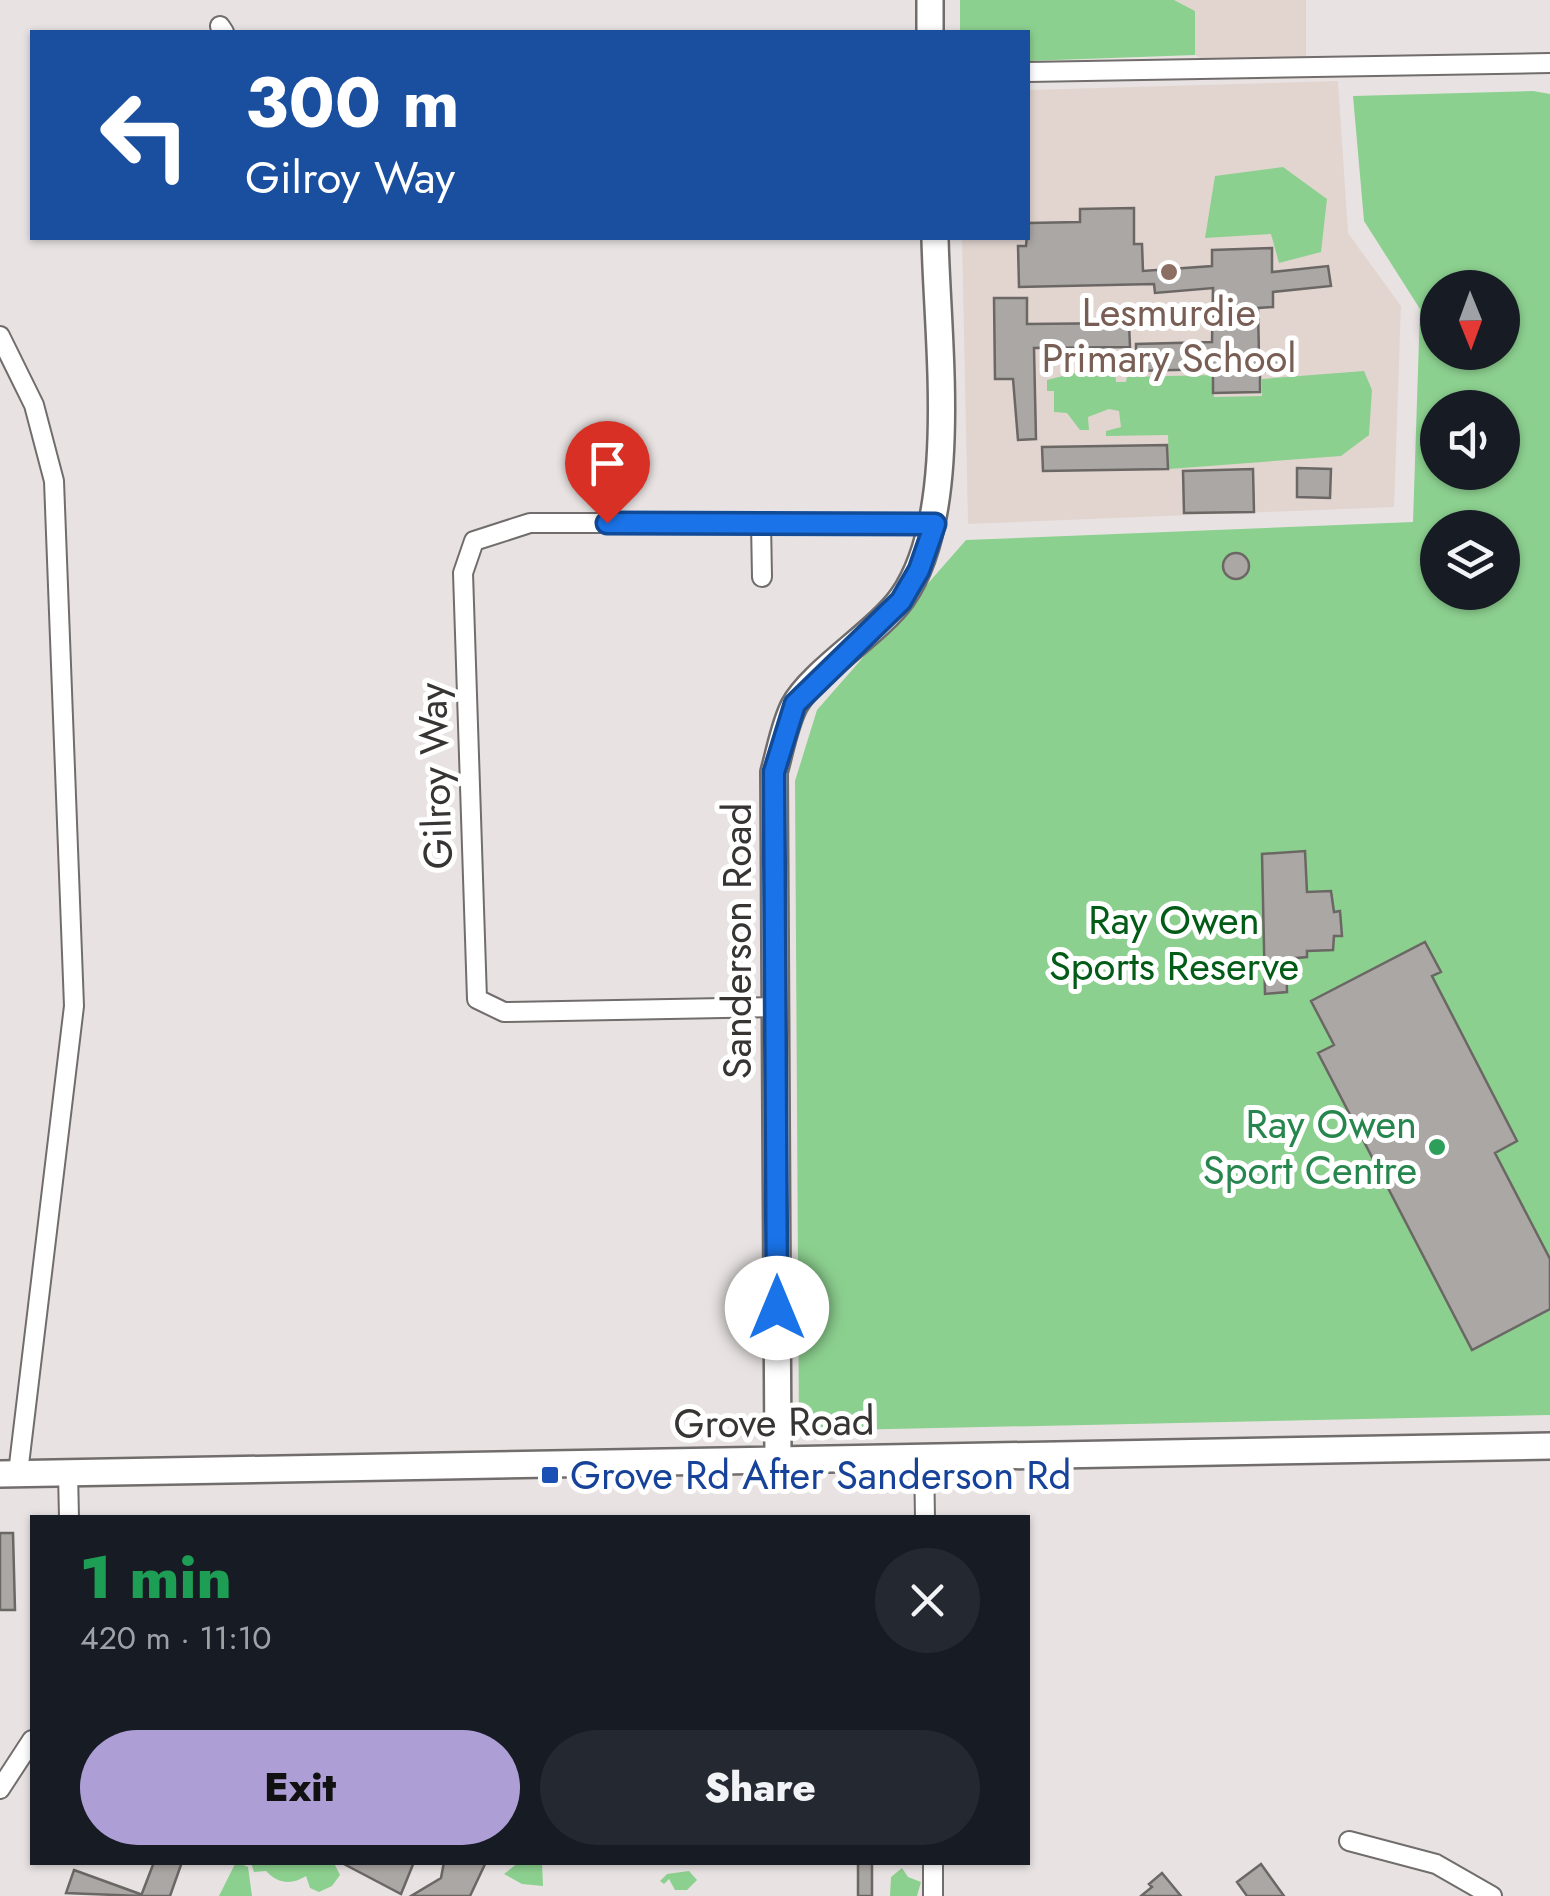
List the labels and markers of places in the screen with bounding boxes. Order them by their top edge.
marker: Lesmurdie Primary School [1158,261,1180,283]
place label: Lesmurdie Primary School [1041,283,1297,387]
pin [565,421,650,524]
place label: Ray Owen Sport Centre [1203,1095,1417,1199]
marker: Ray Owen Sport Centre [1426,1136,1448,1158]
place label: Grove Rd After Sanderson Rd [570,1446,1071,1504]
marker: Grove Rd After Sanderson Rd [539,1464,561,1486]

